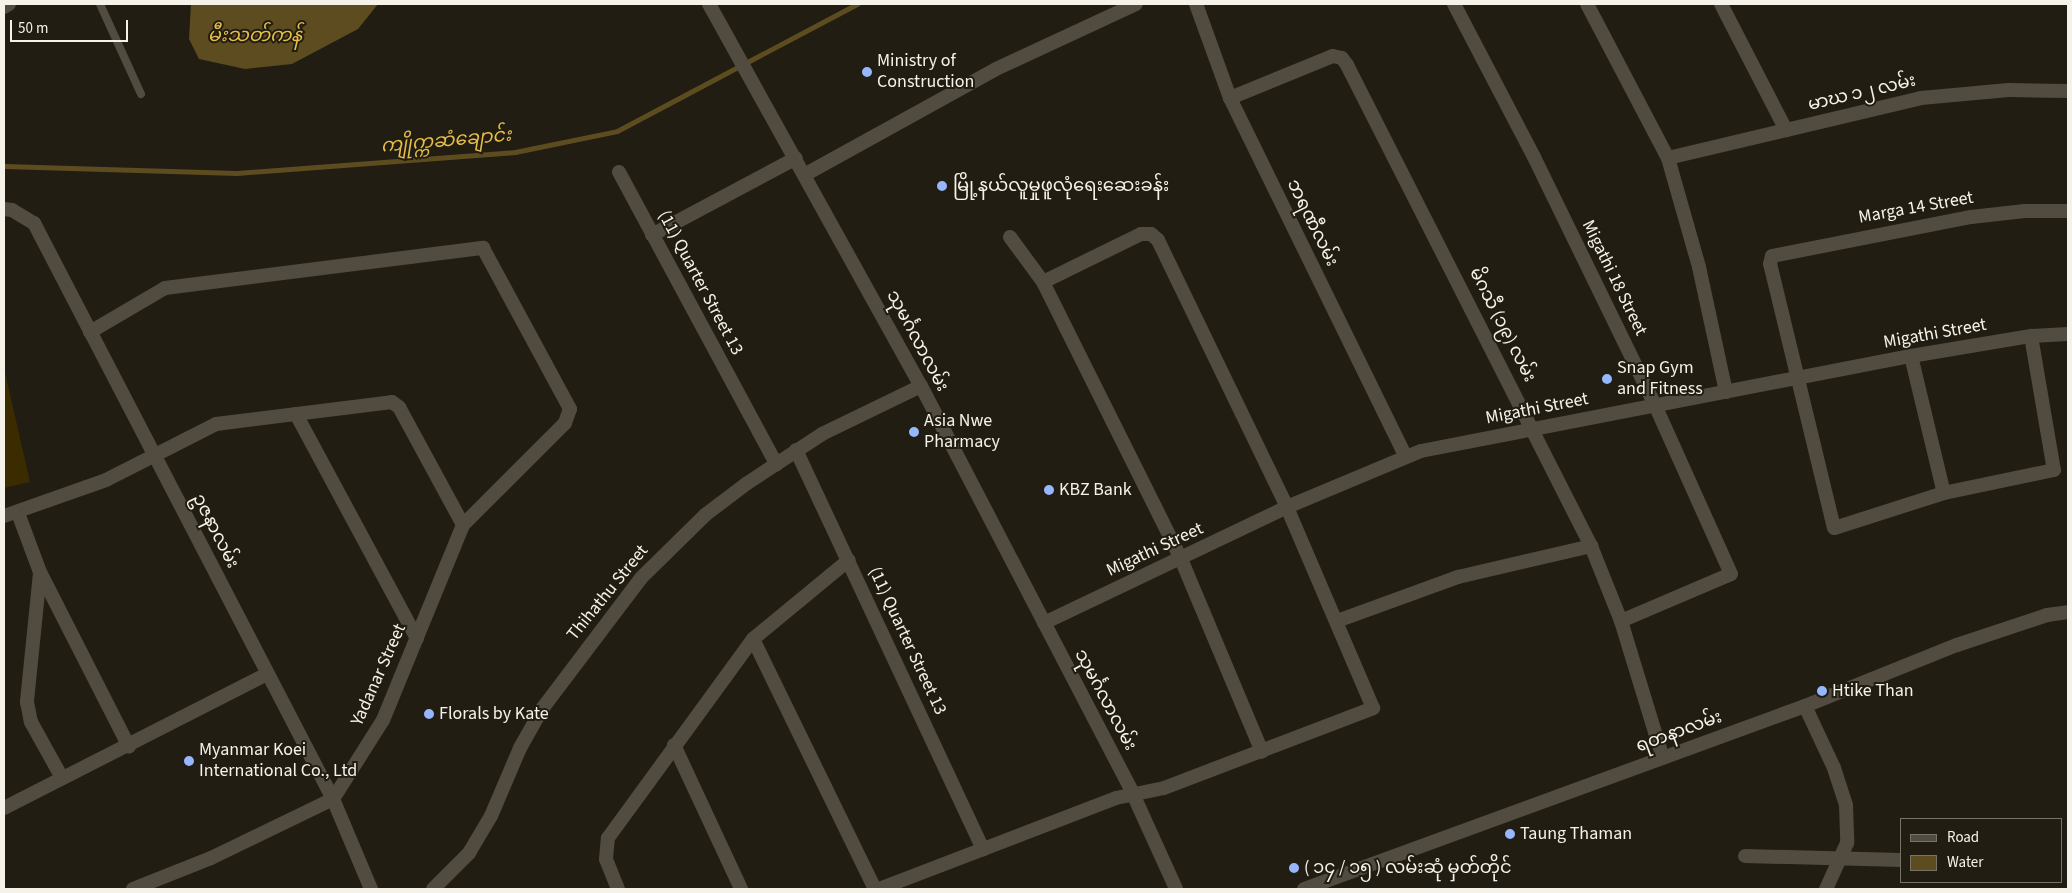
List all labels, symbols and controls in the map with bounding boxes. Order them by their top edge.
scale bar [12,10,130,42]
text: 50 m [18,18,48,39]
water label: မီးသတ်ကန် [208,25,302,47]
place label: Ministry of Construction [877,51,974,94]
marker: Ministry of Construction [861,66,873,78]
street label: မာဃ ၁၂ လမ်း [1806,70,1918,116]
water label: ကျိုက္ကဆံချောင်း [380,124,512,158]
place label: မြို့နယ်လူမှုဖူလုံရေးဆေးခန်း [953,175,1169,197]
street label: ဘရဏီလမ်း [1282,176,1342,270]
marker: မြို့နယ်လူမှုဖူလုံရေးဆေးခန်း [935,179,949,193]
street label: Marga 14 Street [1857,187,1975,229]
street label: (11) Quarter Street 13 [653,207,747,359]
street label: Migathi 18 Street [1577,217,1651,339]
street label: မိဂသီ (၁၉) လမ်း [1464,264,1540,386]
street label: သုမင်္ဂလာလမ်း [881,287,953,395]
street label: Migathi Street [1882,314,1988,354]
place label: Snap Gym and Fitness [1617,358,1703,400]
marker: Snap Gym and Fitness [1601,373,1613,385]
street label: Migathi Street [1484,388,1590,430]
place label: Asia Nwe Pharmacy [924,411,1000,454]
marker: Asia Nwe Pharmacy [908,426,920,438]
place label: KBZ Bank [1059,479,1132,501]
marker: KBZ Bank [1043,484,1055,496]
street label: ဥဇနာလမ်း [187,490,243,572]
street label: Migathi Street [1103,518,1207,582]
street label: Thihathu Street [563,541,653,645]
street label: (11) Quarter Street 13 [863,564,951,718]
street label: Yadanar Street [347,621,411,729]
street label: သုမင်္ဂလာလမ်း [1069,646,1141,754]
place label: Htike Than [1832,680,1914,702]
marker: Htike Than [1816,685,1828,697]
place label: Florals by Kate [439,703,549,725]
street label: ရတနာလမ်း [1633,707,1725,757]
marker: Florals by Kate [423,708,435,720]
place label: Myanmar Koei International Co., Ltd [199,740,357,782]
marker: Myanmar Koei International Co., Ltd [183,755,195,767]
legend [1900,818,2062,883]
place label: Taung Thaman [1520,823,1632,845]
text: Road [1947,827,1979,848]
marker: Taung Thaman [1504,828,1516,840]
text: Water [1947,852,1983,873]
place label: ( ၁၄ / ၁၅ ) လမ်းဆုံ မှတ်တိုင် [1304,857,1512,879]
marker: ( ၁၄ / ၁၅ ) လမ်းဆုံ မှတ်တိုင် [1288,862,1300,874]

